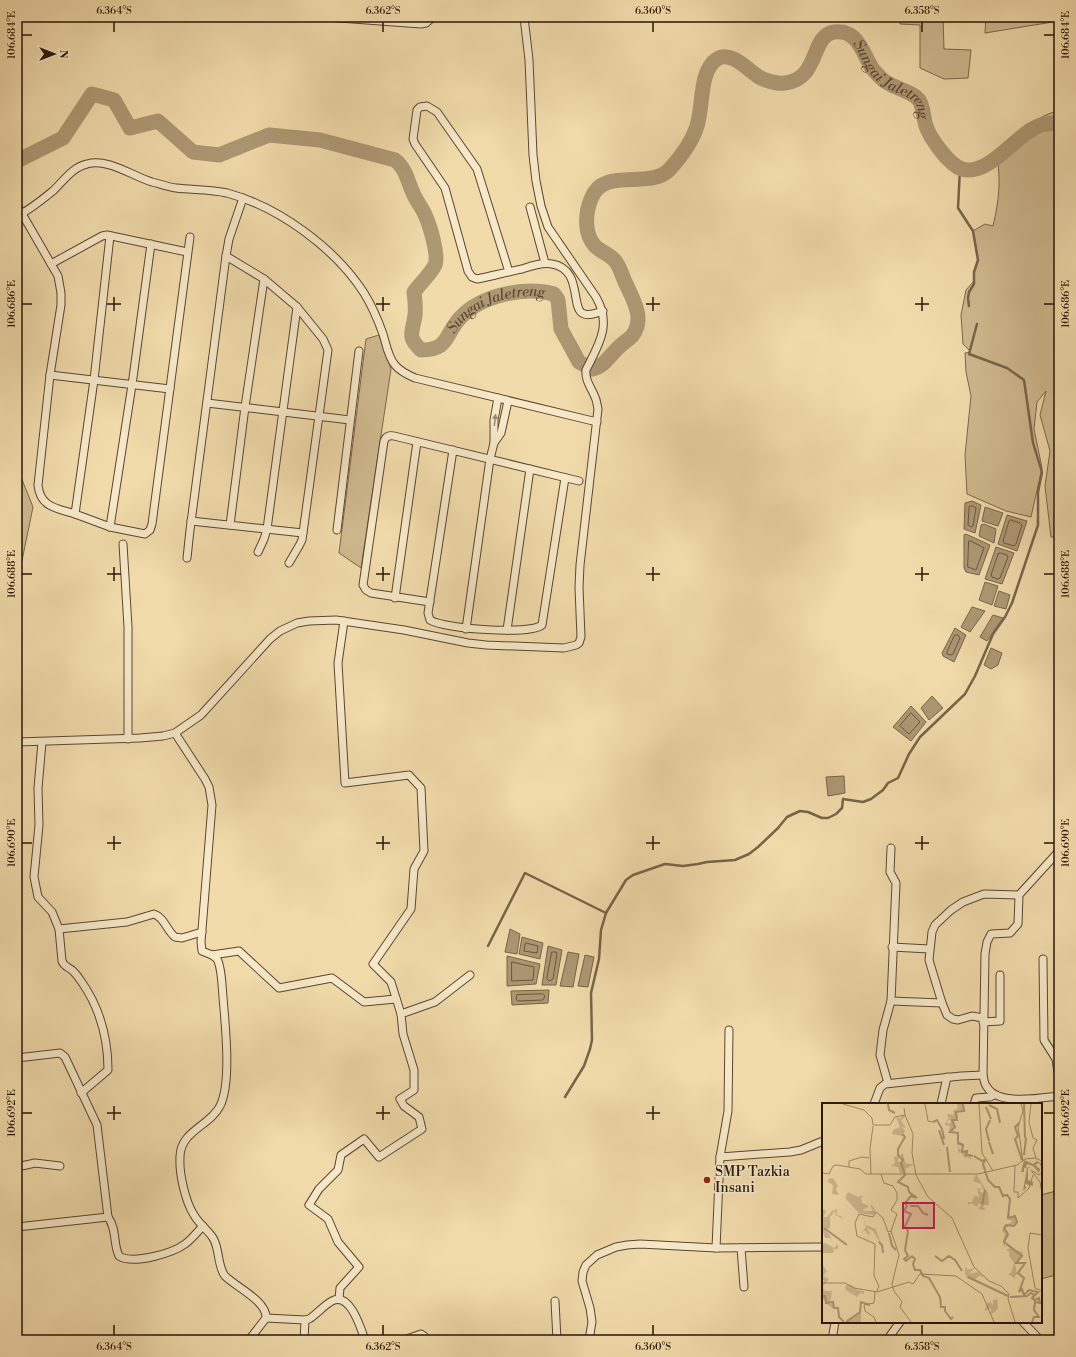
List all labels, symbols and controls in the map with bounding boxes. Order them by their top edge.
text: 6.364°S [96,5,132,17]
text: 6.362°S [366,5,401,17]
text: 6.360°S [635,5,671,17]
text: 6.358°S [905,5,940,17]
text: 106.684°E [6,11,18,59]
text: 106.684°E [1060,11,1072,59]
north arrow [34,34,74,74]
water label: Sungai Jaletreng [849,36,934,122]
text: N [56,50,70,59]
text: 106.686°E [6,280,18,328]
text: 106.686°E [1060,280,1072,328]
water label: Sungai Jaletreng [442,282,547,337]
one-way arrow [492,414,498,427]
text: 106.688°E [6,550,18,598]
text: 106.688°E [1060,550,1072,598]
text: 106.690°E [6,819,18,867]
text: 106.690°E [1060,819,1072,867]
text: 106.692°E [6,1089,18,1137]
text: 106.692°E [1060,1089,1072,1137]
inset map [822,1103,1042,1323]
place label: SMP Tazkia Insani [715,1163,791,1197]
marker: SMP Tazkia Insani [702,1175,712,1185]
text: 6.364°S [96,1341,132,1353]
text: 6.362°S [366,1341,401,1353]
text: 6.360°S [635,1341,671,1353]
text: 6.358°S [905,1341,940,1353]

